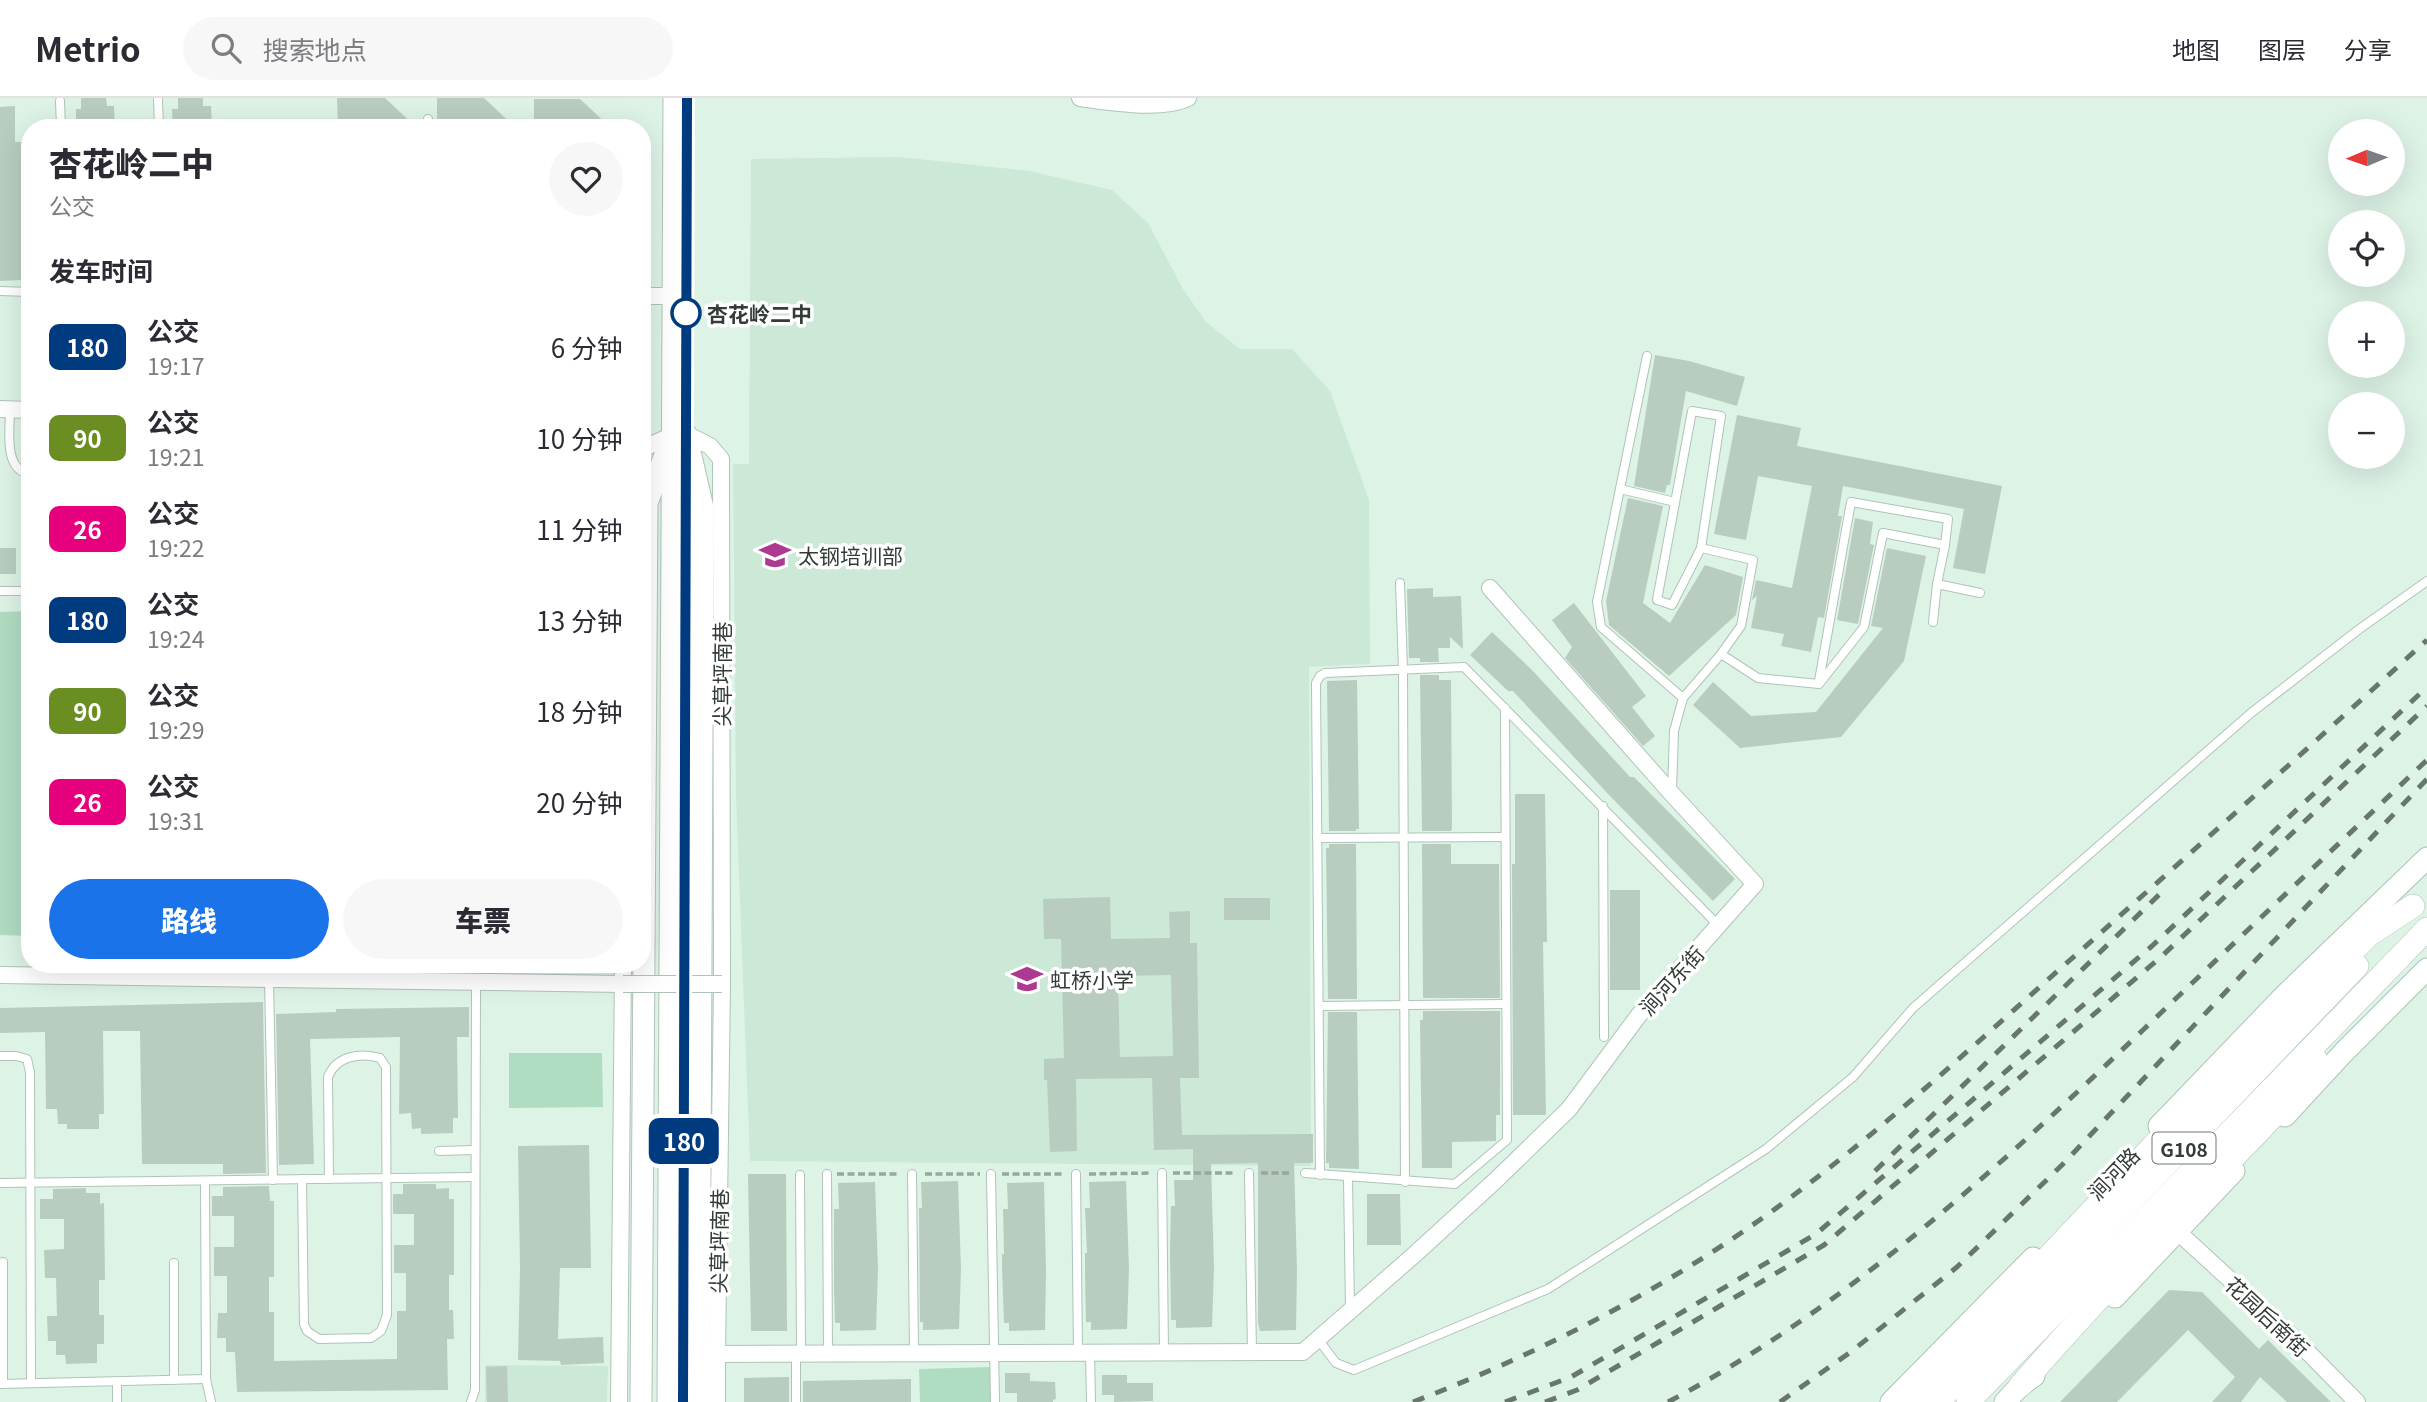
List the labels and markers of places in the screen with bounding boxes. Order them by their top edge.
marker: 杏花岭二中 [671,298,701,328]
place label: 杏花岭二中 [707,298,812,328]
school or university icon: 太钢培训部 [758,538,792,572]
place label: 太钢培训部 [798,540,903,570]
school or university icon: 虹桥小学 [1010,962,1044,996]
place label: 虹桥小学 [1050,964,1134,994]

